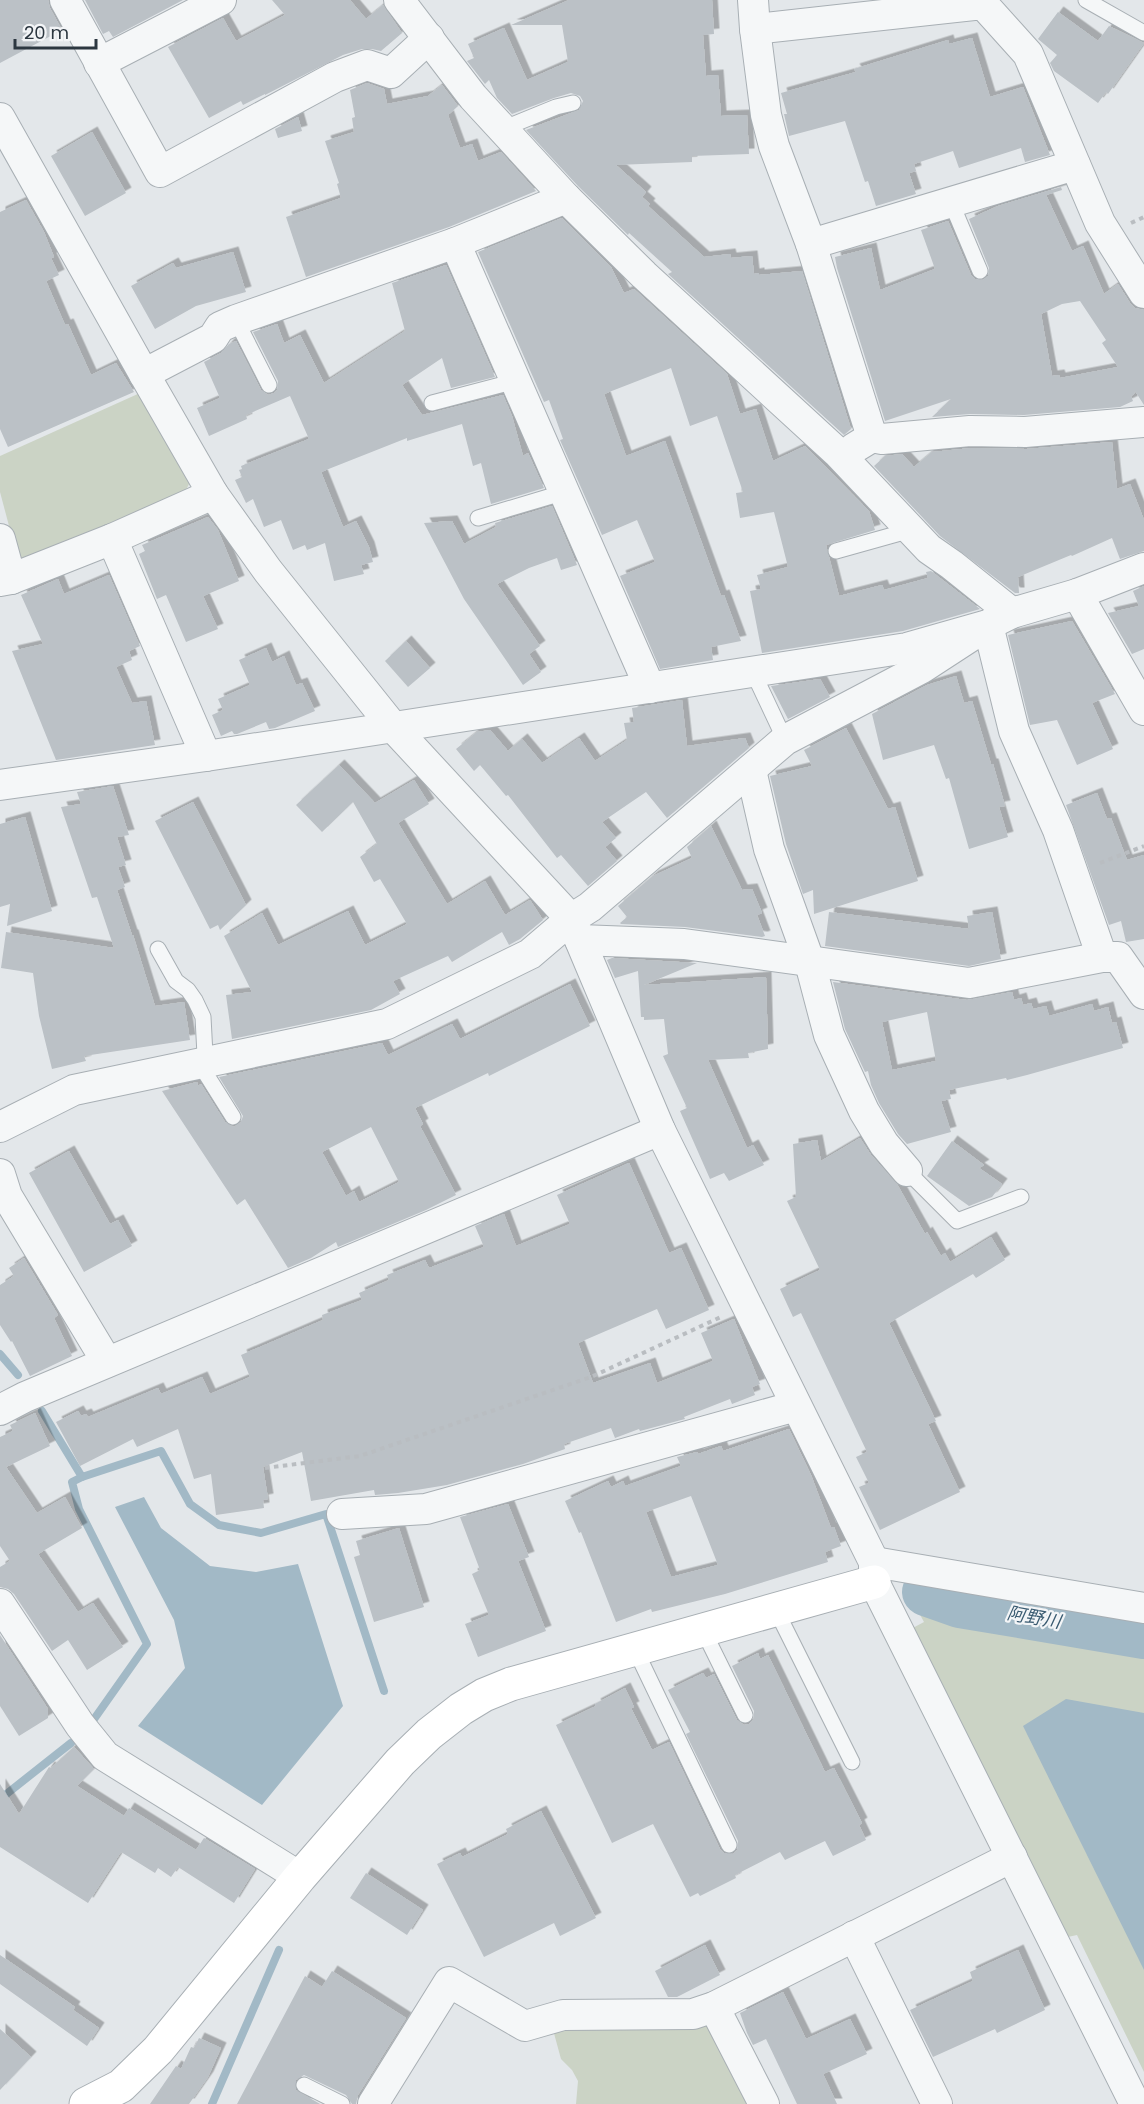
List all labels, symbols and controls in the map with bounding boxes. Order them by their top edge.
scale bar [15,12,96,50]
text: 20 m [24,20,69,45]
water label: 阿野川 [1005,1600,1065,1634]

